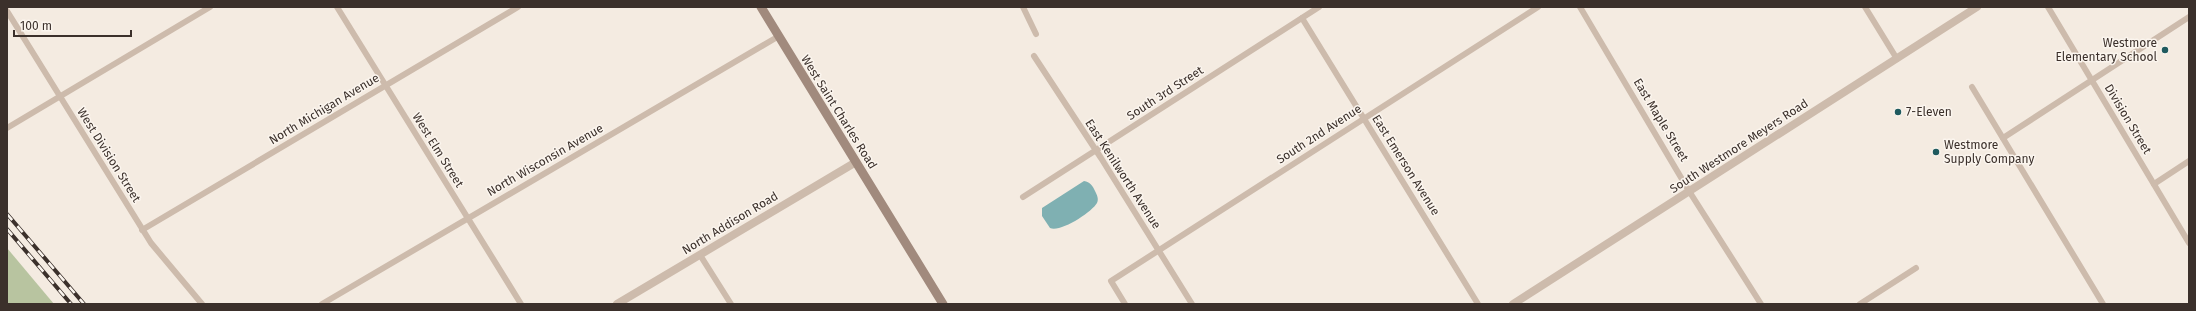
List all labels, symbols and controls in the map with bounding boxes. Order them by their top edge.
scale bar [14,12,131,38]
text: 100 m [20,19,52,33]
place label: Westmore Elementary School [2055,36,2157,64]
marker: Westmore Elementary School [2160,45,2170,55]
street label: West Saint Charles Road [798,52,880,172]
street label: South 3rd Street [1124,63,1206,123]
street label: North Michigan Avenue [266,71,382,147]
street label: East Maple Street [1631,76,1692,165]
street label: Division Street [2102,81,2155,157]
street label: South Westmore Meyers Road [1667,96,1811,196]
street label: South 2nd Avenue [1274,101,1364,167]
street label: West Division Street [74,105,144,205]
place label: 7-Eleven [1906,105,1952,119]
marker: 7-Eleven [1893,107,1903,117]
street label: West Elm Street [409,110,467,190]
street label: East Emerson Avenue [1369,112,1443,218]
street label: East Kenilworth Avenue [1082,117,1164,231]
street label: North Wisconsin Avenue [484,121,606,199]
place label: Westmore Supply Company [1944,138,2035,166]
marker: Westmore Supply Company [1931,147,1941,157]
street label: North Addison Road [679,189,781,257]

